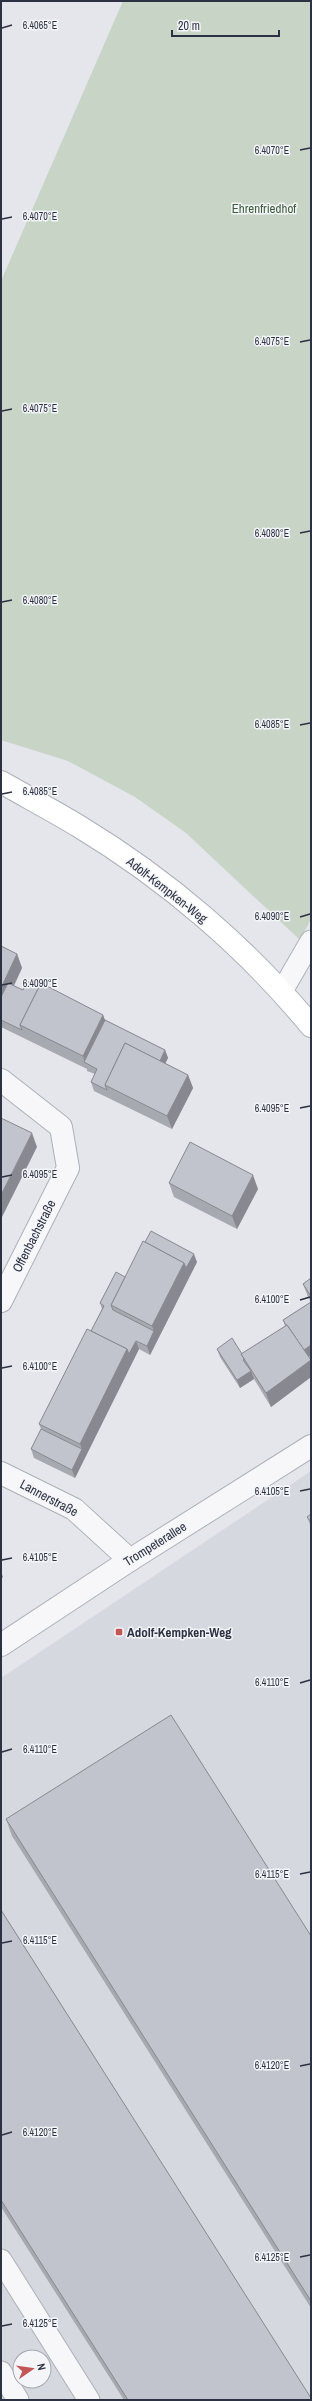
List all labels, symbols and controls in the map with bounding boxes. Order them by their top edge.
scale bar [172,12,279,38]
text: 20 m [178,18,200,34]
text: 6.4065°E [23,19,57,32]
text: 6.4070°E [255,144,289,157]
park label: Ehrenfriedhof [232,200,296,217]
text: 6.4070°E [23,210,57,223]
text: 6.4075°E [255,335,289,348]
text: 6.4075°E [23,402,57,415]
text: 6.4080°E [255,527,289,540]
text: 6.4080°E [23,594,57,607]
text: 6.4085°E [255,718,289,731]
text: 6.4085°E [23,785,57,798]
street label: Adolf-Kempken-Weg [122,852,211,927]
text: 6.4090°E [255,910,289,923]
text: 6.4090°E [23,977,57,990]
text: 6.4095°E [255,1102,289,1115]
text: 6.4095°E [23,1168,57,1181]
street label: Offenbachstraße [8,1197,60,1275]
text: 6.4100°E [255,1293,289,1306]
text: 6.4100°E [23,1360,57,1373]
street label: Lannerstraße [17,1476,81,1520]
text: 6.4105°E [255,1485,289,1498]
street label: Trompeterallee [120,1518,190,1570]
text: 6.4105°E [23,1551,57,1564]
place label: Adolf-Kempken-Weg [127,1624,232,1641]
marker: Adolf-Kempken-Weg [114,1627,124,1637]
text: 6.4110°E [255,1676,289,1689]
text: 6.4110°E [23,1743,57,1756]
text: 6.4115°E [255,1868,289,1881]
text: 6.4115°E [23,1934,57,1947]
text: 6.4120°E [255,2059,289,2072]
text: 6.4120°E [23,2126,57,2139]
text: 6.4125°E [255,2251,289,2264]
text: 6.4125°E [23,2317,57,2330]
north arrow [12,2349,52,2389]
text: N [34,2362,49,2371]

